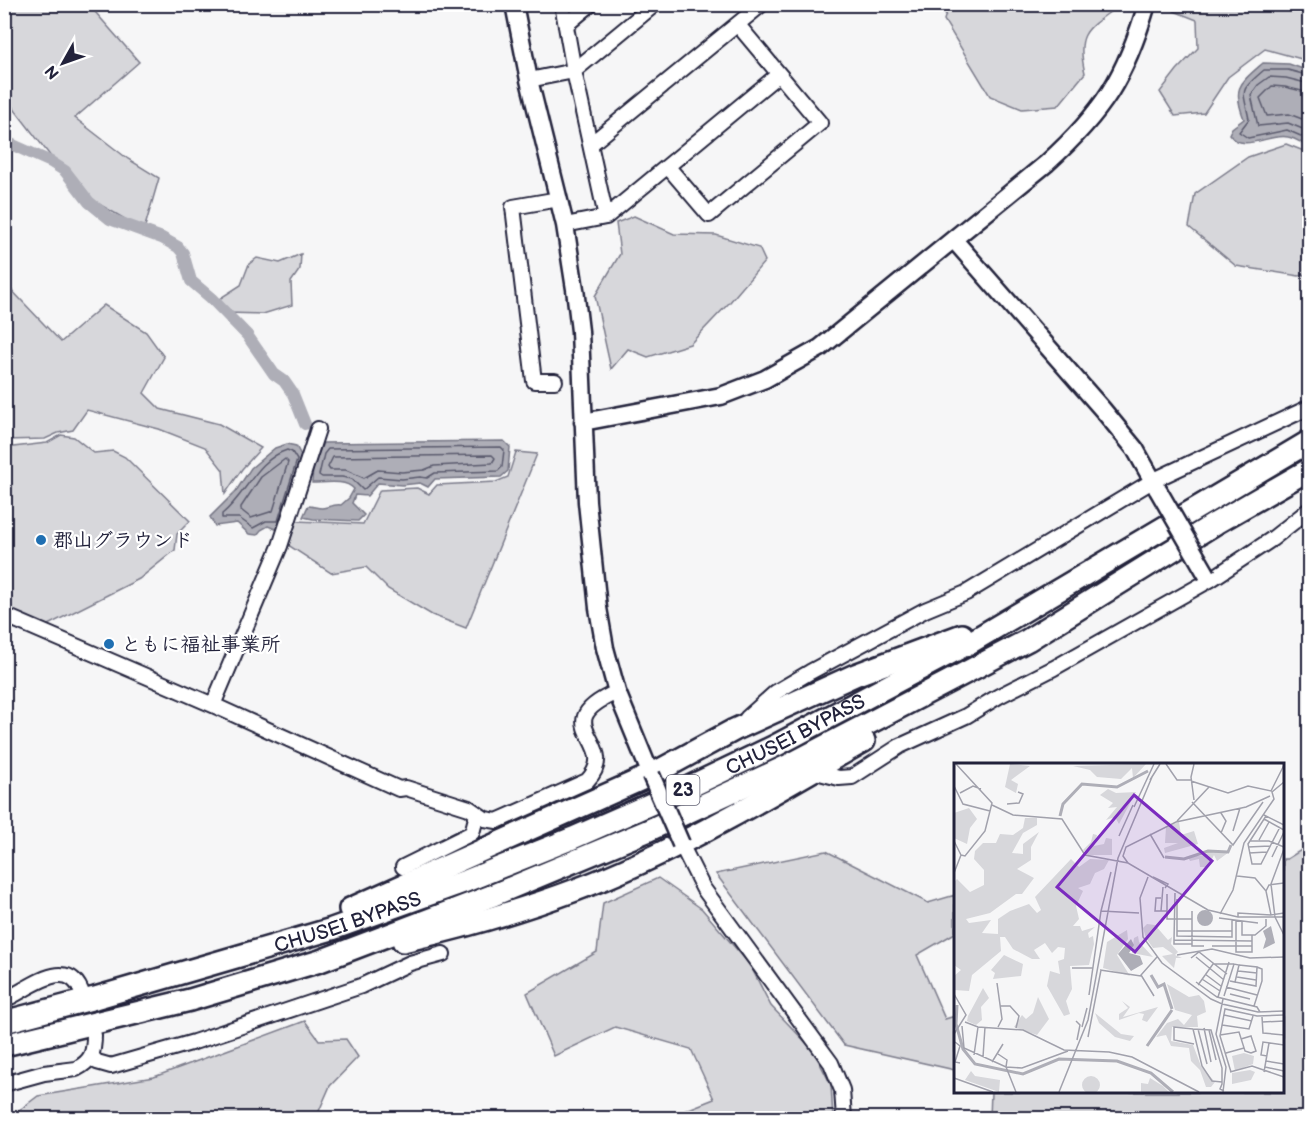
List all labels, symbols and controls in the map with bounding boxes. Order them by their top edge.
north arrow [33,33,93,93]
text: N [42,61,64,82]
place label: 郡山グラウンド [53,529,193,553]
marker: 郡山グラウンド [34,533,48,547]
place label: ともに福祉事業所 [121,633,281,657]
marker: ともに福祉事業所 [102,637,116,651]
street label: CHUSEI BYPASS [722,689,870,781]
inset map [954,763,1284,1093]
road number: 23 [666,775,700,805]
street label: CHUSEI BYPASS [272,887,425,958]

